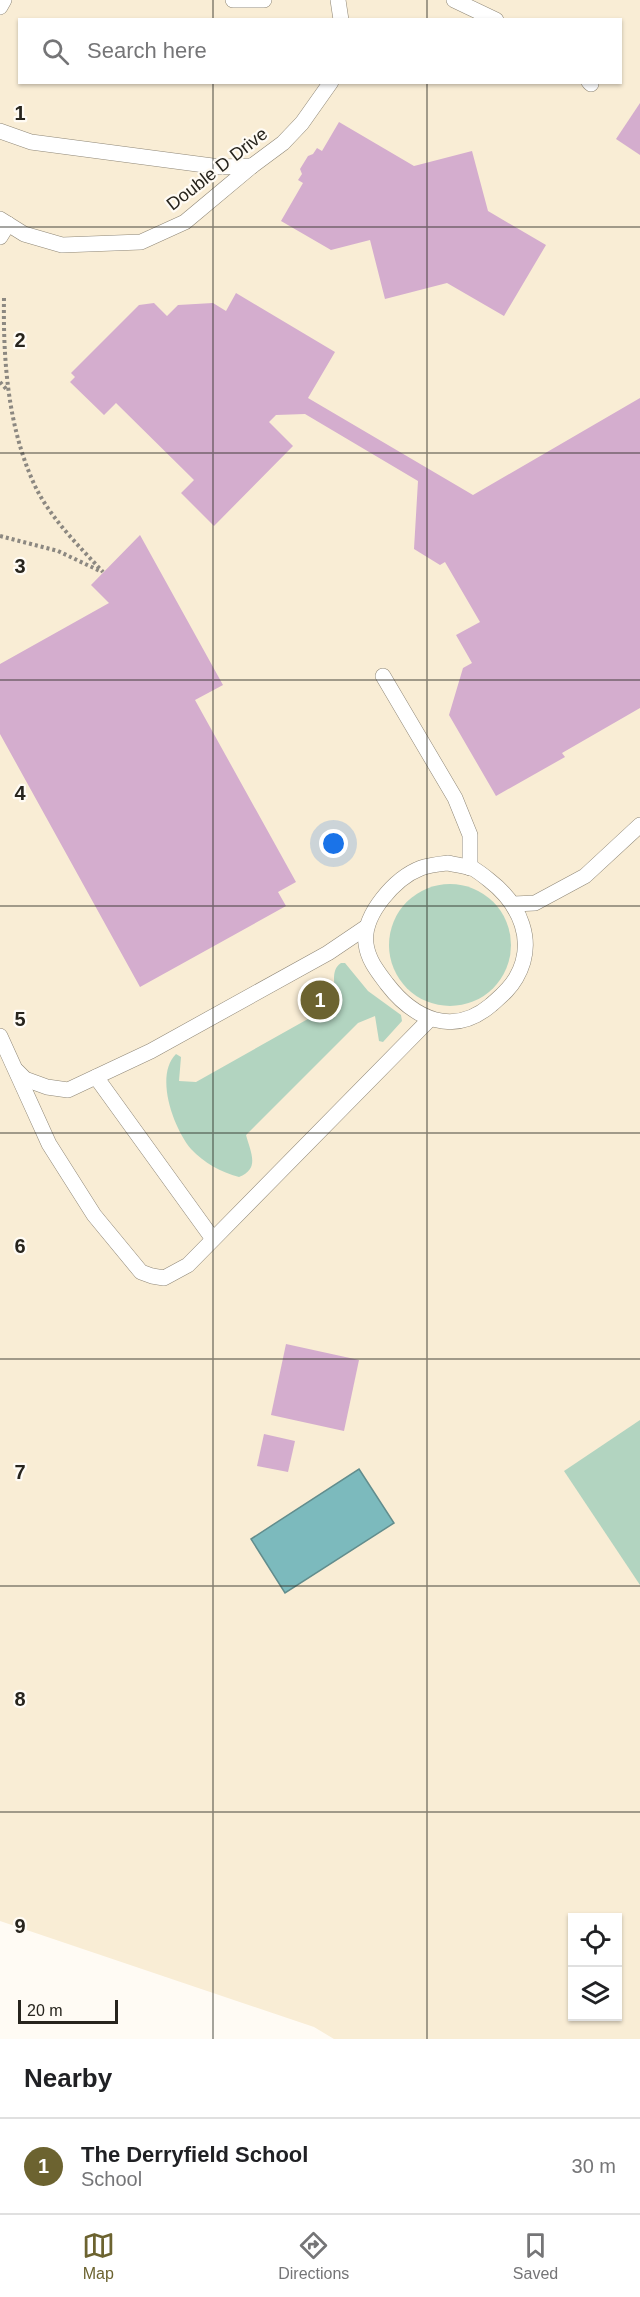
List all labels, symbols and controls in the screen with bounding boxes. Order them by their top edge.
search box [18,18,622,84]
icon: search [39,35,72,68]
text: Search here [87,38,207,63]
text: 1 [14,102,26,124]
street label: Double D Drive [163,124,271,214]
text: 2 [14,329,26,351]
text: 3 [14,555,26,577]
text: 4 [14,782,26,804]
your location [319,829,348,858]
pin: 1 [300,978,340,1022]
text: 5 [14,1008,26,1030]
text: 6 [14,1235,26,1257]
text: 7 [14,1461,26,1483]
text: 8 [14,1688,26,1710]
map controls [568,1913,622,2021]
button: locate [568,1913,622,1967]
text: 9 [14,1915,26,1937]
button: layers [568,1967,622,2021]
scale bar [18,1997,118,2024]
text: 20 m [27,2002,63,2019]
text: Nearby [24,2063,112,2093]
text: The Derryfield School [81,2142,308,2167]
text: 1 [38,2155,49,2177]
text: 30 m [572,2155,616,2177]
text: School [81,2168,142,2190]
tab: Map [82,2229,115,2283]
tab: Directions [278,2229,349,2283]
tab: Saved [513,2229,558,2283]

